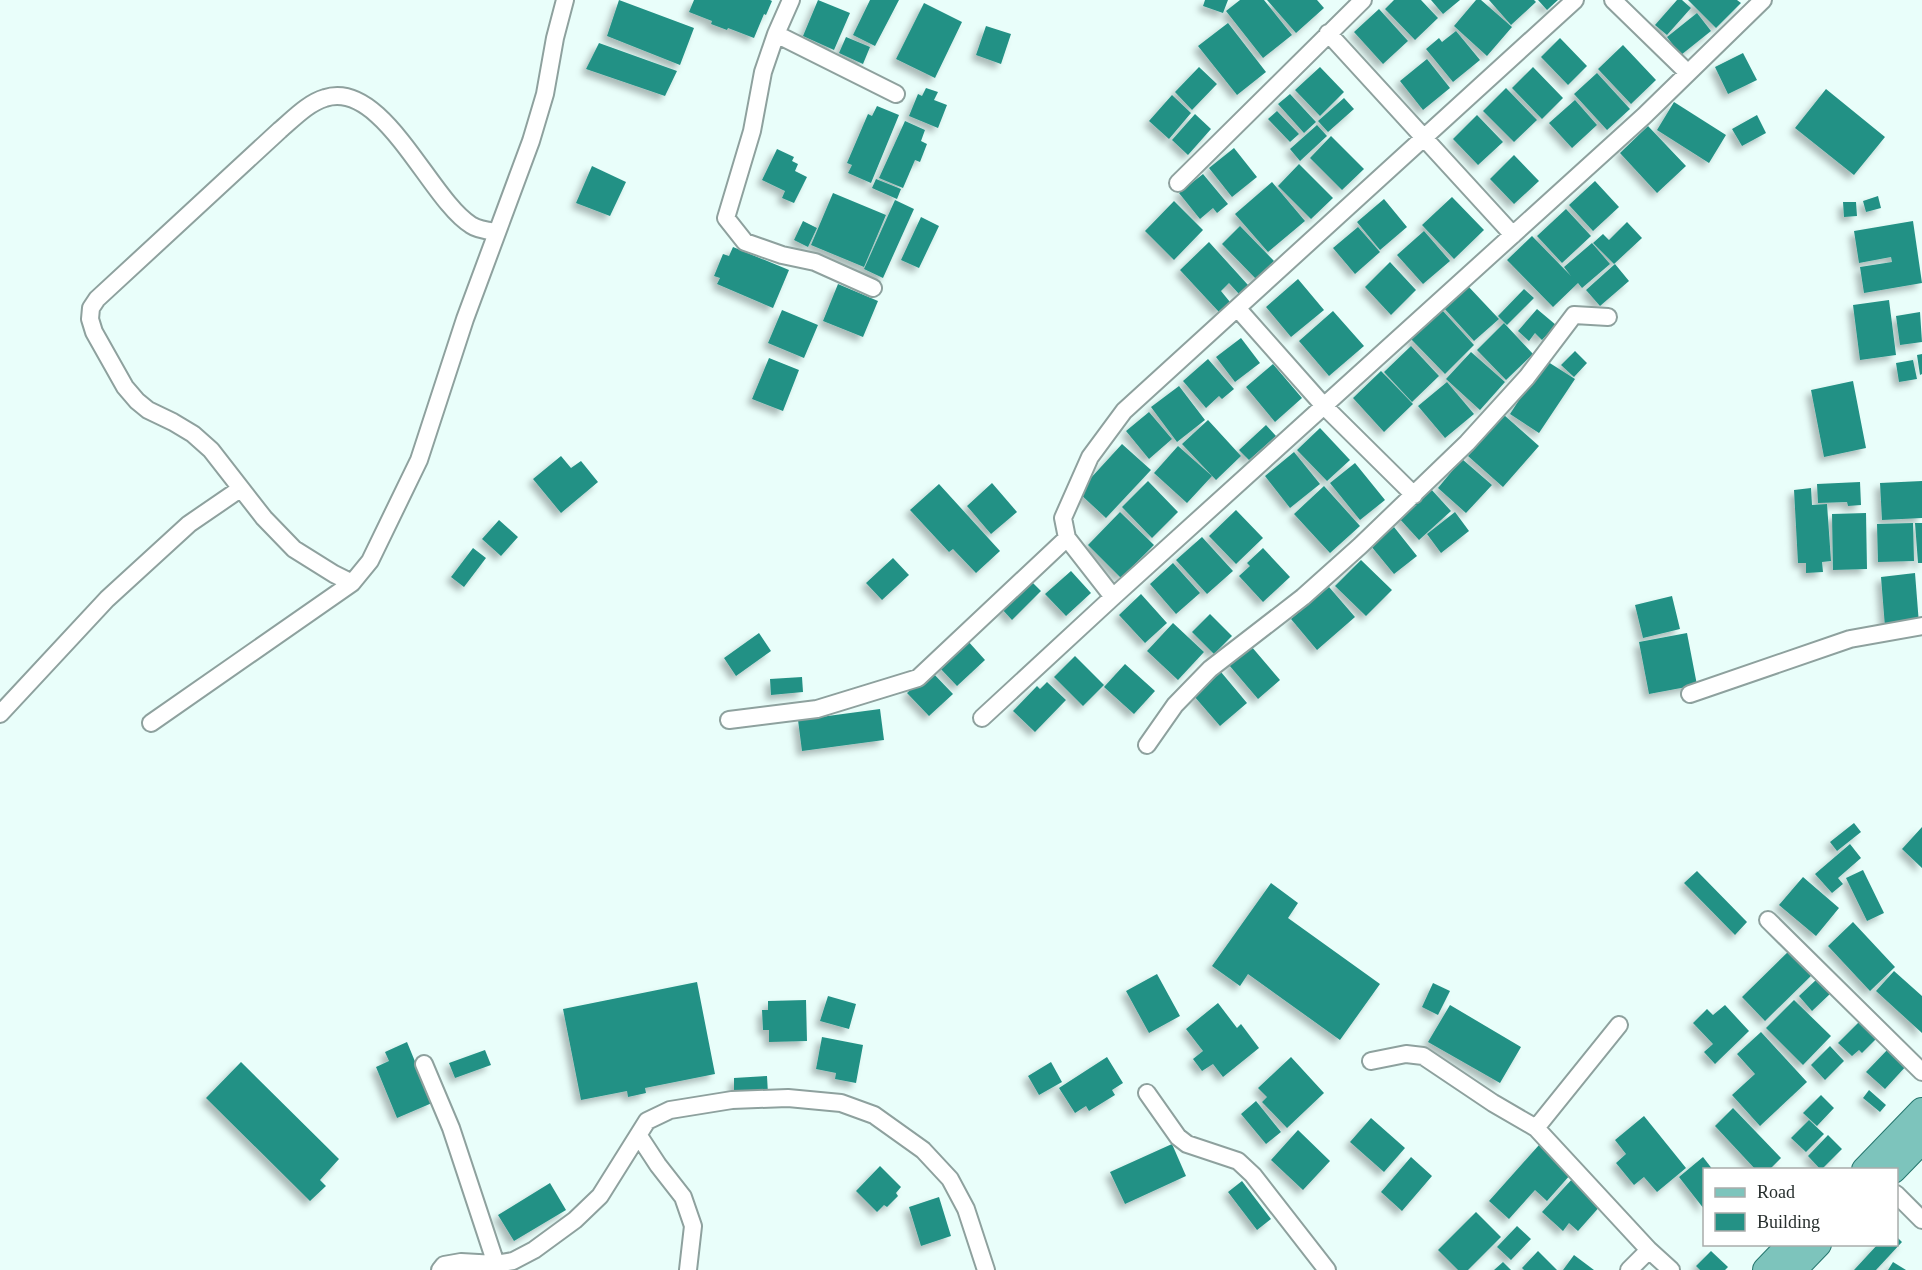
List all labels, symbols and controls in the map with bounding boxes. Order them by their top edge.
legend [1703,1168,1898,1246]
text: Road [1757,1182,1795,1202]
text: Building [1757,1212,1820,1232]

